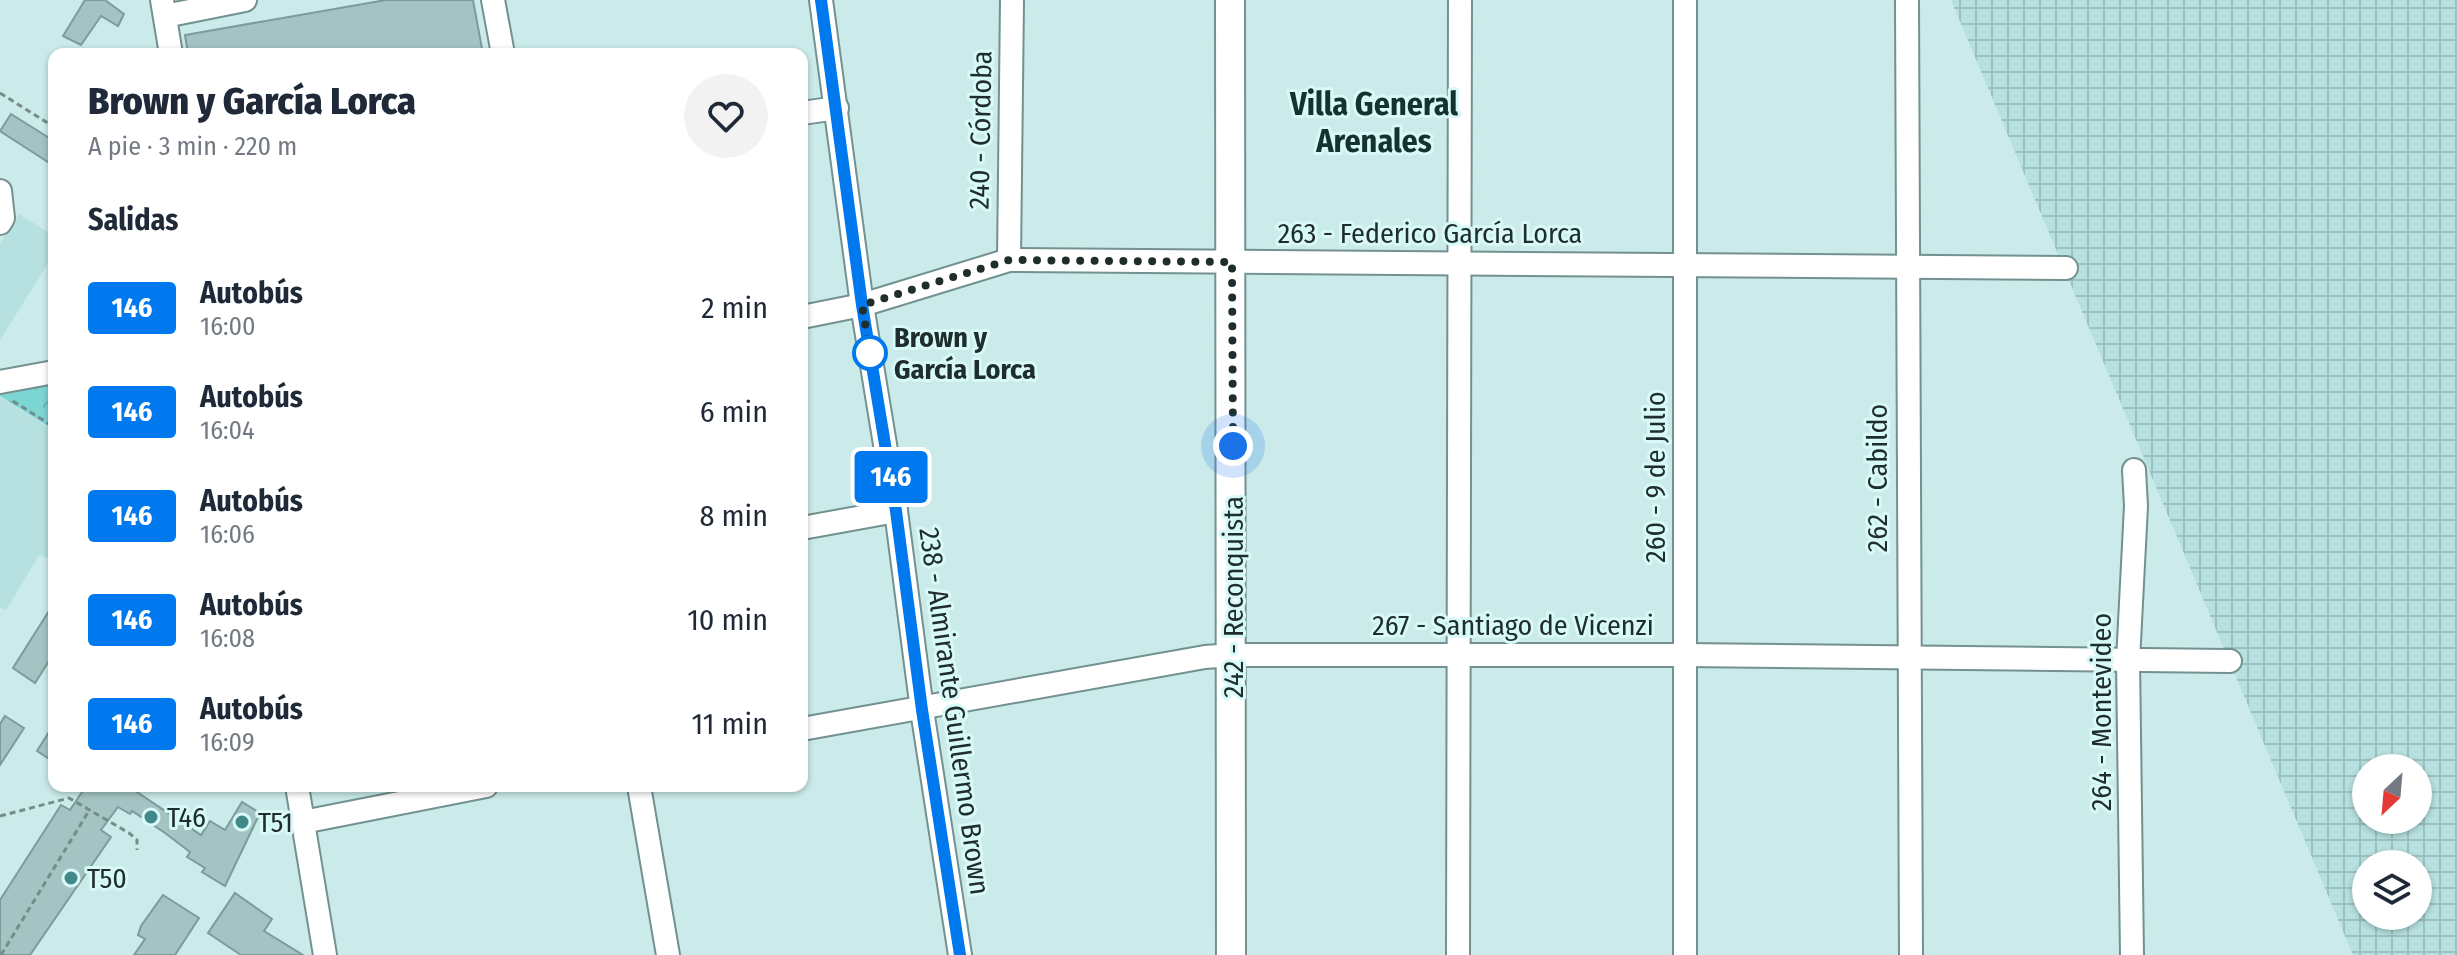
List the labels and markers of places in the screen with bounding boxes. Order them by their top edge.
place label: Brown y García Lorca [894,321,1036,386]
marker: Brown y García Lorca [853,336,887,370]
place label: T46 [167,801,206,834]
place label: T51 [258,806,293,839]
marker: T46 [142,808,160,826]
marker: T51 [233,813,251,831]
place label: T50 [87,862,127,895]
marker: T50 [62,869,80,887]

